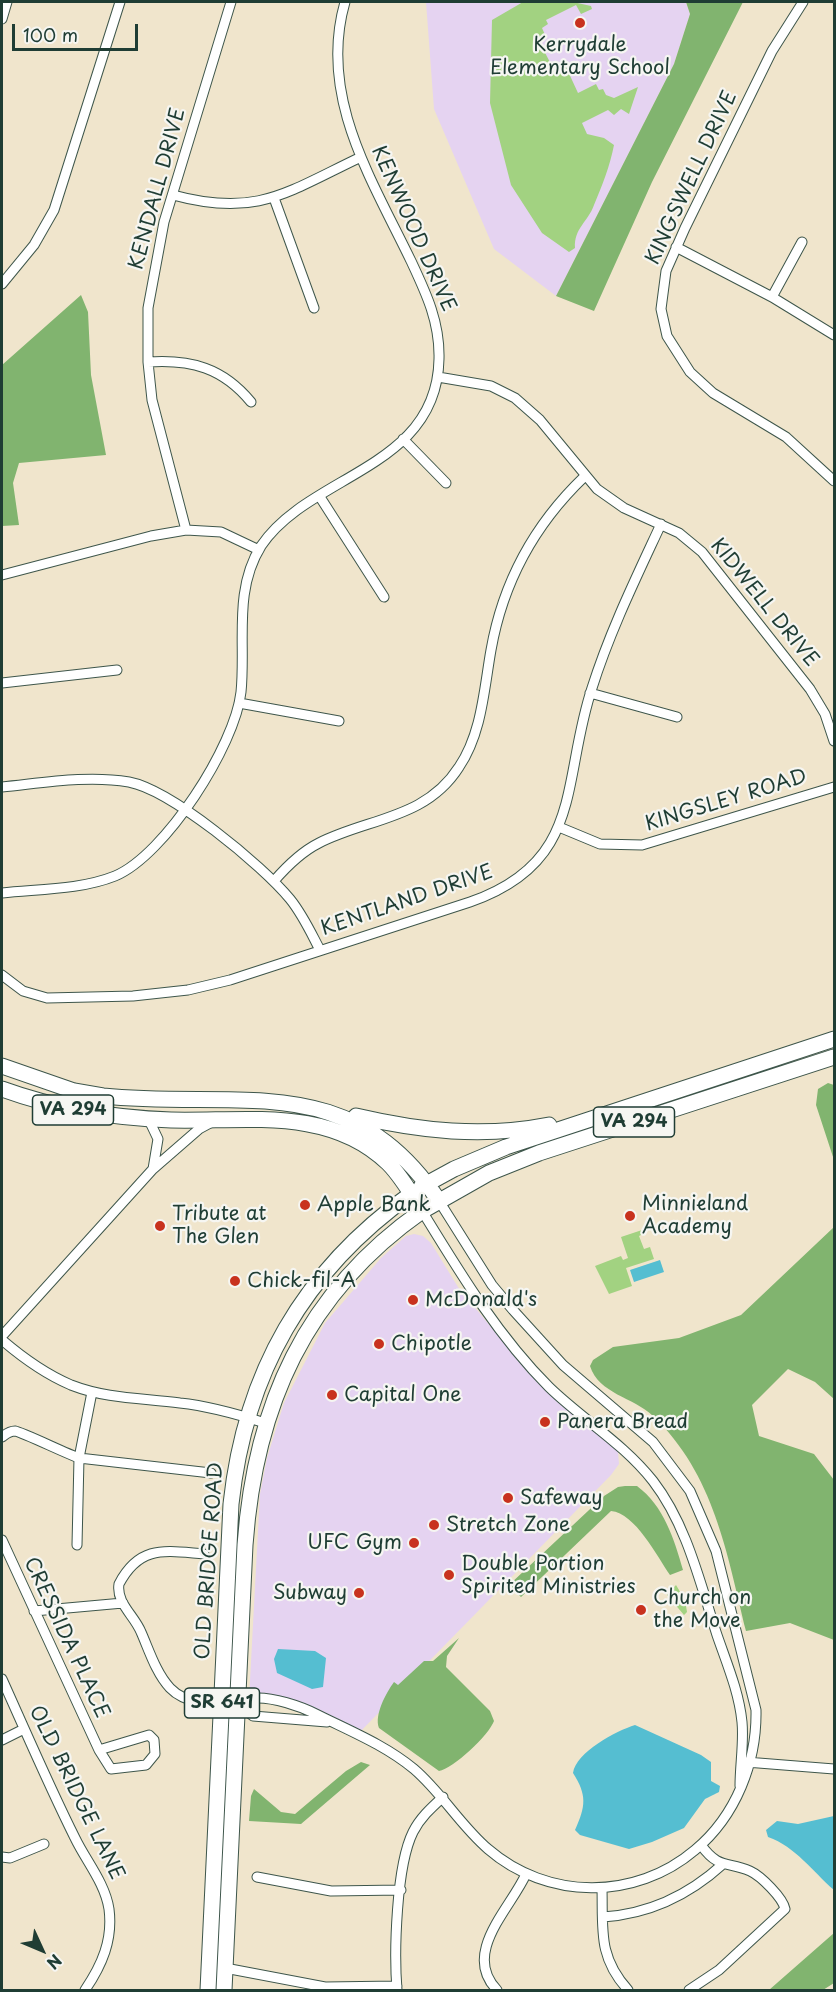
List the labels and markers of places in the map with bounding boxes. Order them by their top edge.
marker: Kerrydale Elementary School [573,16,587,30]
place label: Kerrydale Elementary School [490,33,670,80]
place label: Minnieland Academy [642,1192,748,1239]
place label: Apple Bank [317,1193,431,1217]
marker: Apple Bank [298,1198,312,1212]
place label: Tribute at The Glen [172,1202,266,1249]
marker: Minnieland Academy [623,1209,637,1223]
marker: Tribute at The Glen [153,1219,167,1233]
place label: Chick-fil-A [247,1269,356,1293]
marker: Chick-fil-A [228,1274,242,1288]
place label: McDonald's [425,1288,537,1312]
marker: McDonald's [406,1293,420,1307]
place label: Chipotle [391,1332,472,1356]
marker: Chipotle [372,1337,386,1351]
place label: Capital One [344,1383,461,1407]
marker: Capital One [325,1388,339,1402]
place label: Panera Bread [557,1410,688,1434]
marker: Panera Bread [538,1415,552,1429]
place label: Safeway [520,1486,602,1510]
marker: Safeway [501,1491,515,1505]
place label: Stretch Zone [446,1513,570,1537]
marker: Stretch Zone [427,1518,441,1532]
place label: UFC Gym [307,1531,402,1555]
marker: UFC Gym [407,1536,421,1550]
place label: Double Portion Spirited Ministries [461,1552,636,1599]
marker: Double Portion Spirited Ministries [442,1568,456,1582]
place label: Subway [273,1581,347,1605]
marker: Subway [352,1586,366,1600]
place label: Church on the Move [653,1586,751,1633]
marker: Church on the Move [634,1603,648,1617]

